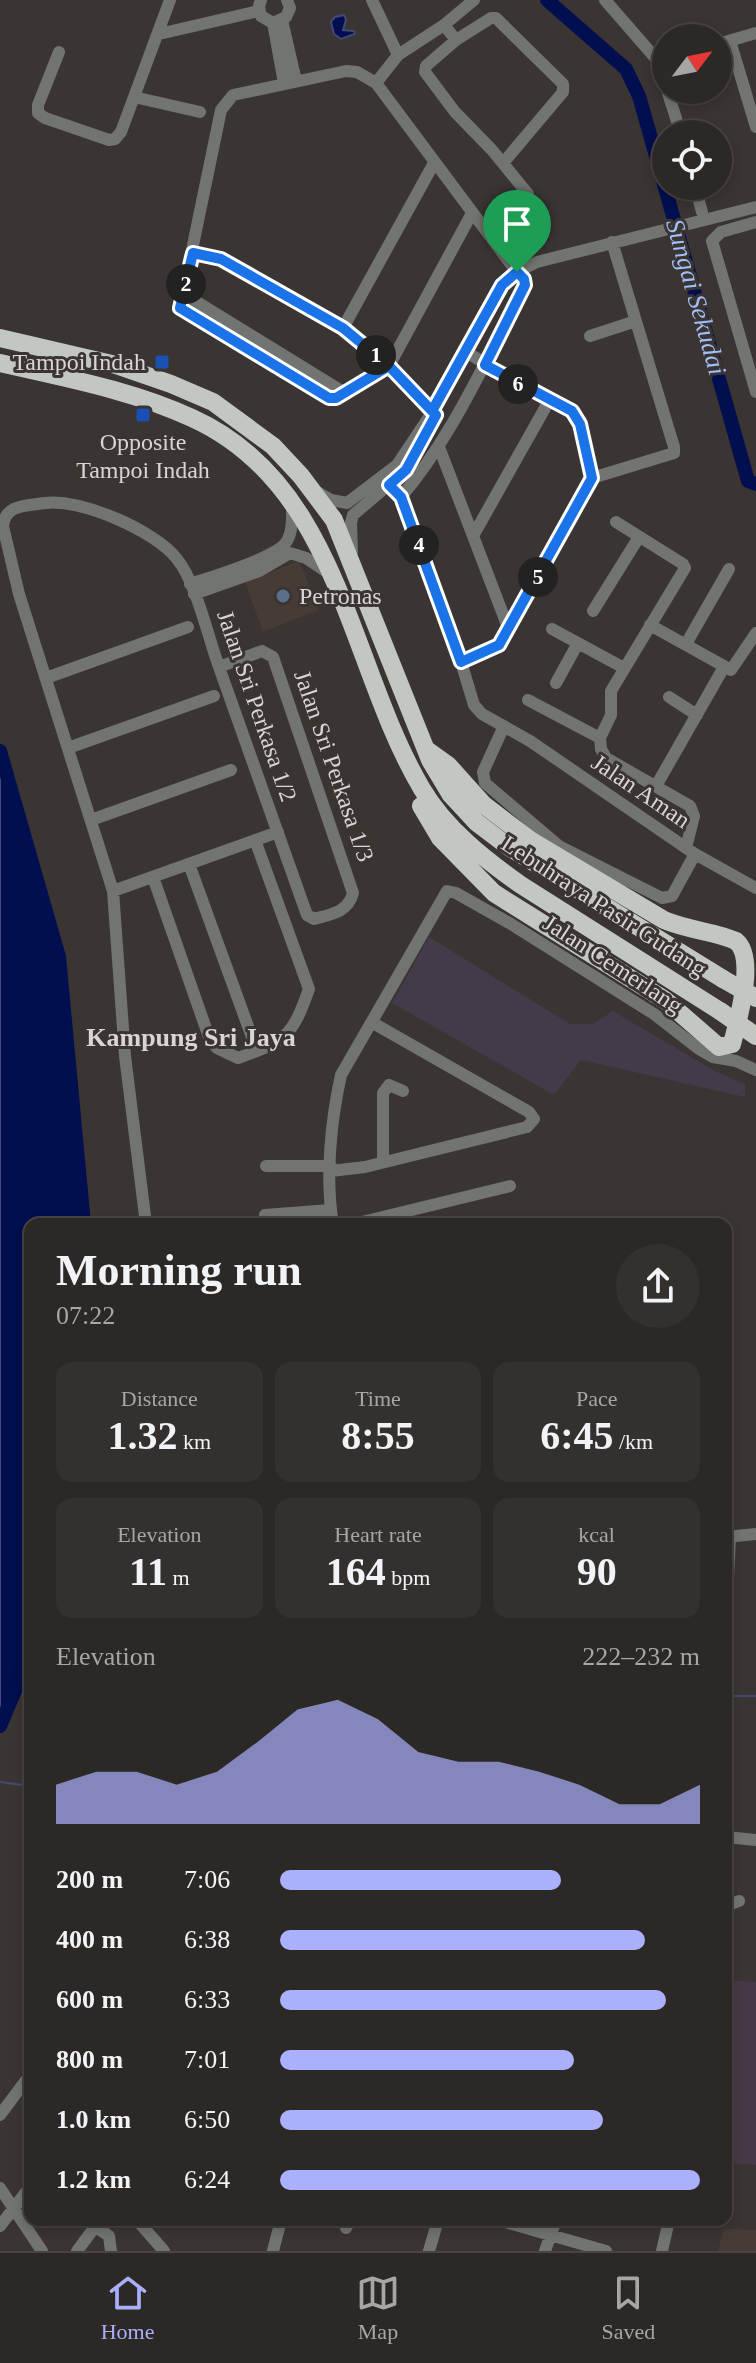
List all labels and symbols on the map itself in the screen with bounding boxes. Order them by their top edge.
north arrow [652,24,732,104]
pin [483,190,551,272]
water label: Sungai Sekudai [660,216,732,378]
pin: 2 [166,264,206,304]
pin: 1 [356,335,396,375]
place label: Tampoi Indah [12,349,146,375]
marker: Tampoi Indah [153,353,171,371]
pin: 6 [498,364,538,404]
marker: Opposite Tampoi Indah [134,406,152,424]
place label: Opposite Tampoi Indah [76,429,210,483]
pin: 4 [399,525,439,565]
pin: 5 [518,557,558,597]
place label: Petronas [299,583,382,609]
marker: Petronas [274,587,292,605]
street label: Jalan Sri Perkasa 1/2 [212,607,302,805]
street label: Jalan Sri Perkasa 1/3 [289,667,379,865]
street label: Jalan Aman [587,749,695,833]
street label: Lebuhraya Pasir Gudang [497,830,711,982]
street label: Jalan Cemerlang [539,909,687,1019]
district label: Kampung Sri Jaya [86,1023,296,1052]

